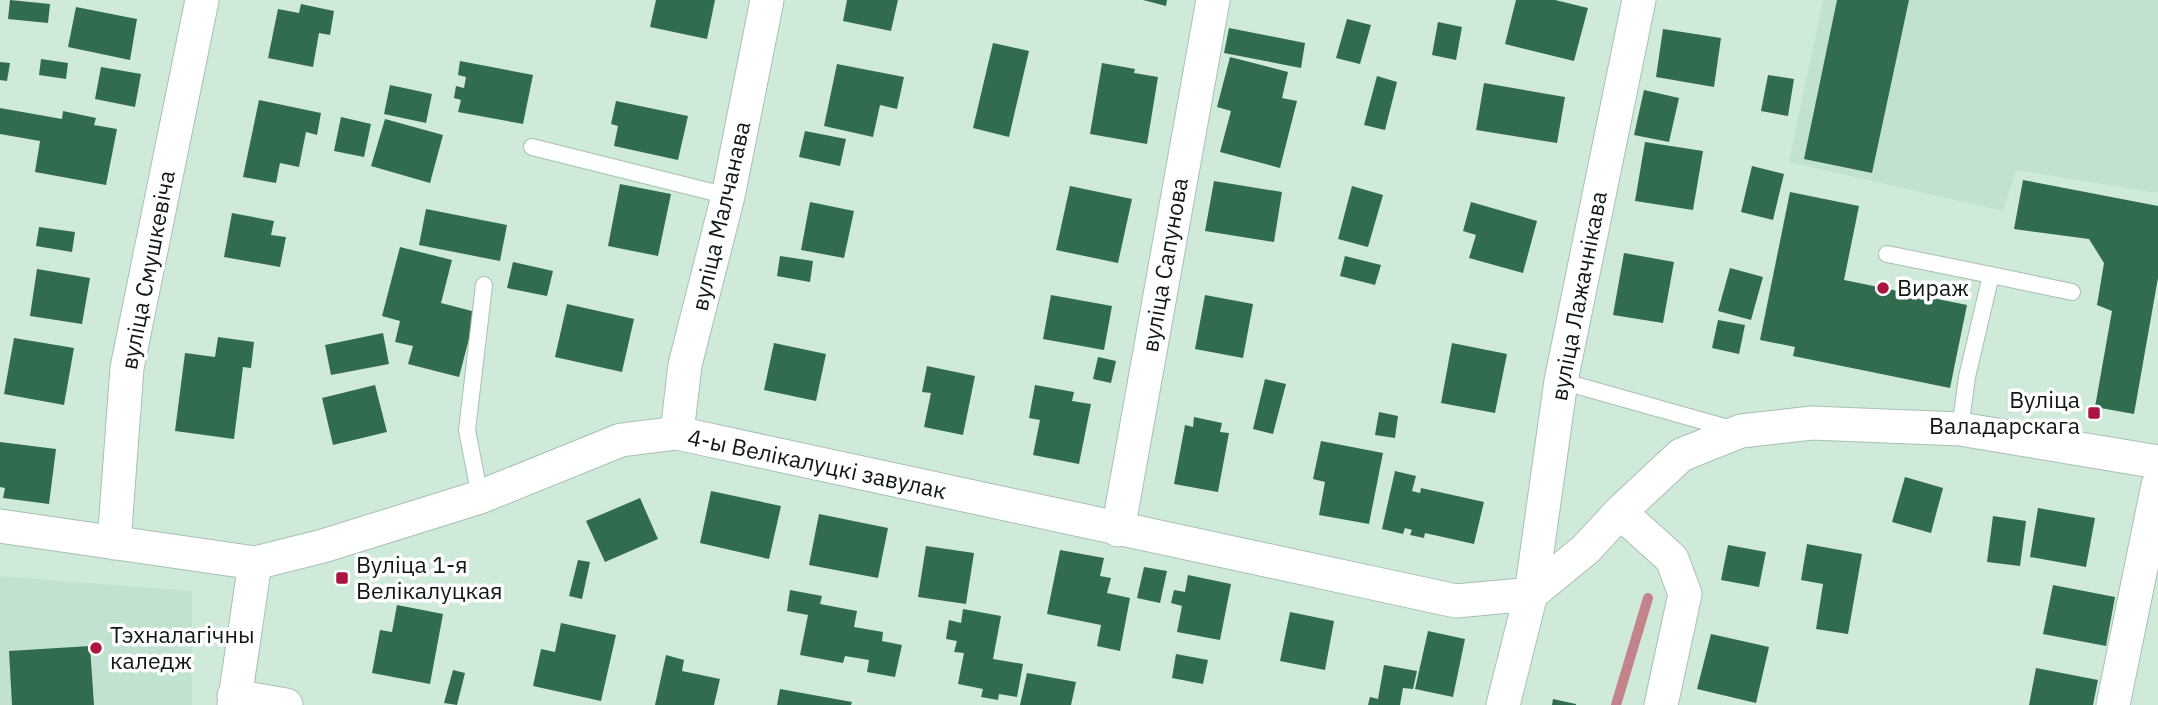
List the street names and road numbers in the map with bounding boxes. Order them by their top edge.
street label: вуліца Малчанава [684,118,756,314]
street label: вуліца Смушкевіча [113,168,181,372]
street label: вуліца Сапунова [1134,175,1194,354]
street label: вуліца Лажачнікава [1543,188,1613,403]
street label: 4-ы Велікалуцкі завулак [685,421,949,505]

